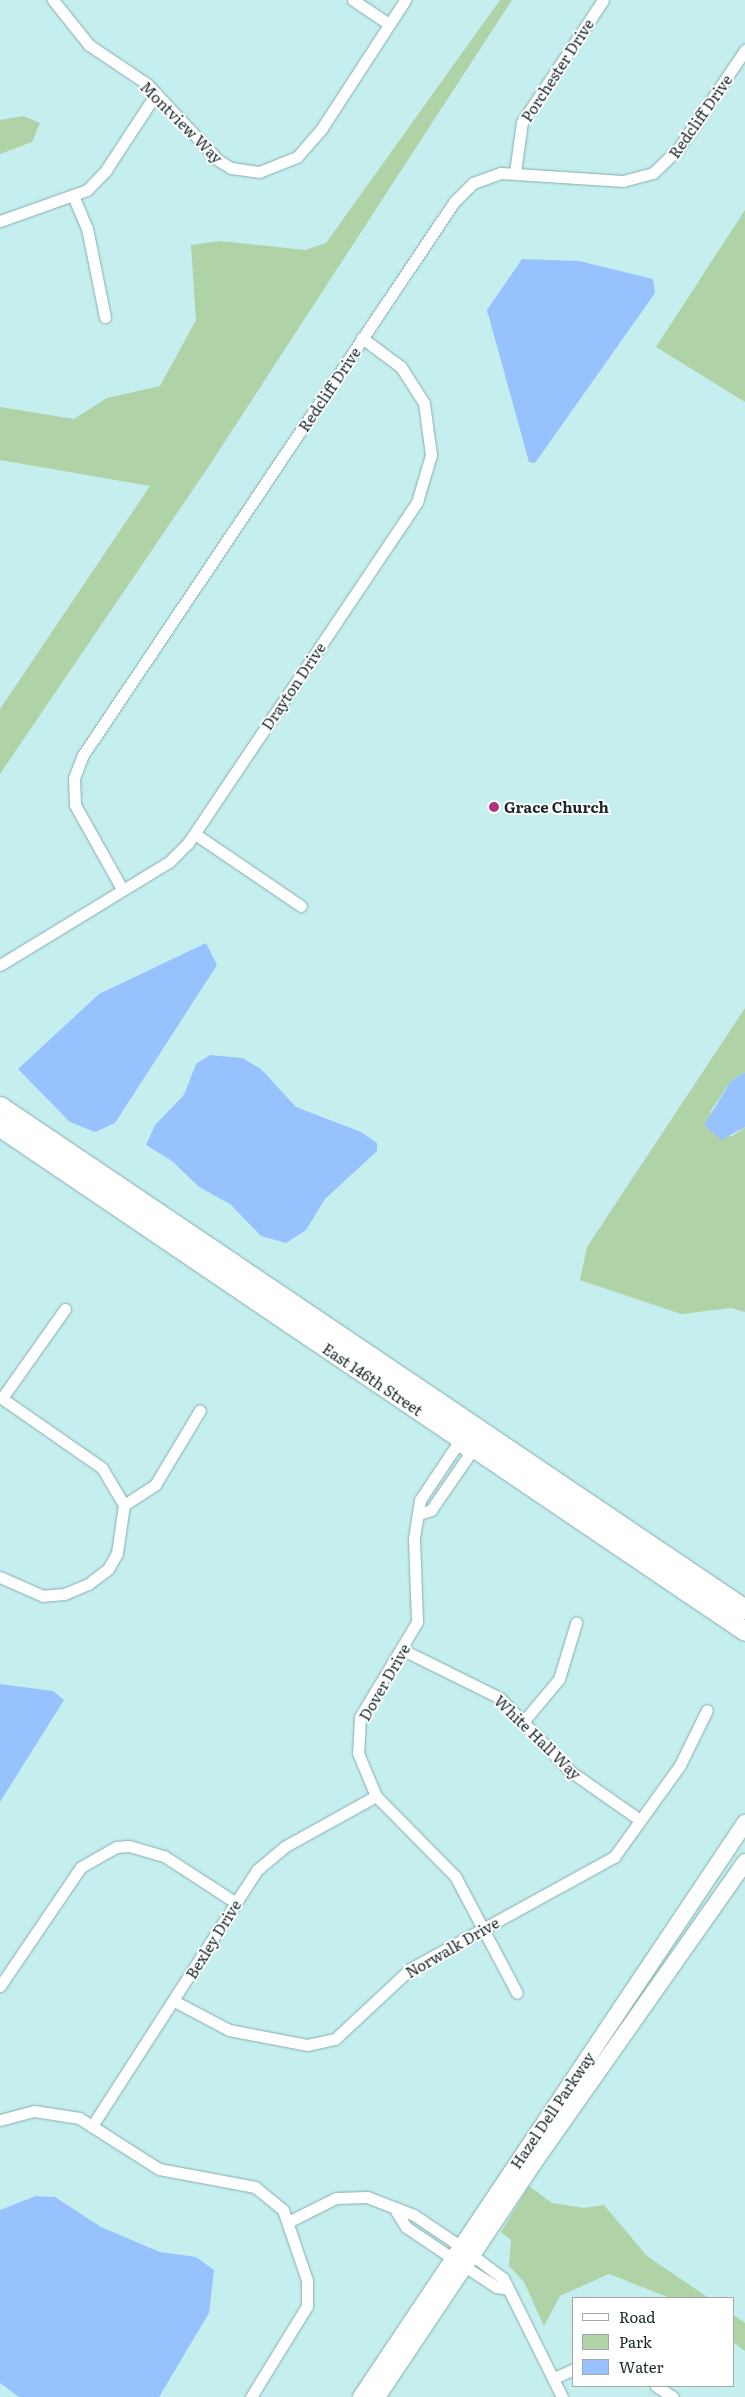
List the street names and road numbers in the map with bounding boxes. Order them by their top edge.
street label: Porchester Drive [517,15,597,125]
street label: Redcliff Drive [665,71,735,161]
street label: Montview Way [137,77,227,167]
street label: Redcliff Drive [294,343,364,435]
street label: Drayton Drive [257,639,329,733]
street label: East 146th Street [320,1339,426,1419]
street label: Dover Drive [355,1640,413,1724]
street label: White Hall Way [491,1691,585,1783]
street label: Bexley Drive [182,1896,244,1982]
street label: Norwalk Drive [402,1913,502,1981]
street label: Hazel Dell Parkway [506,2048,598,2172]

